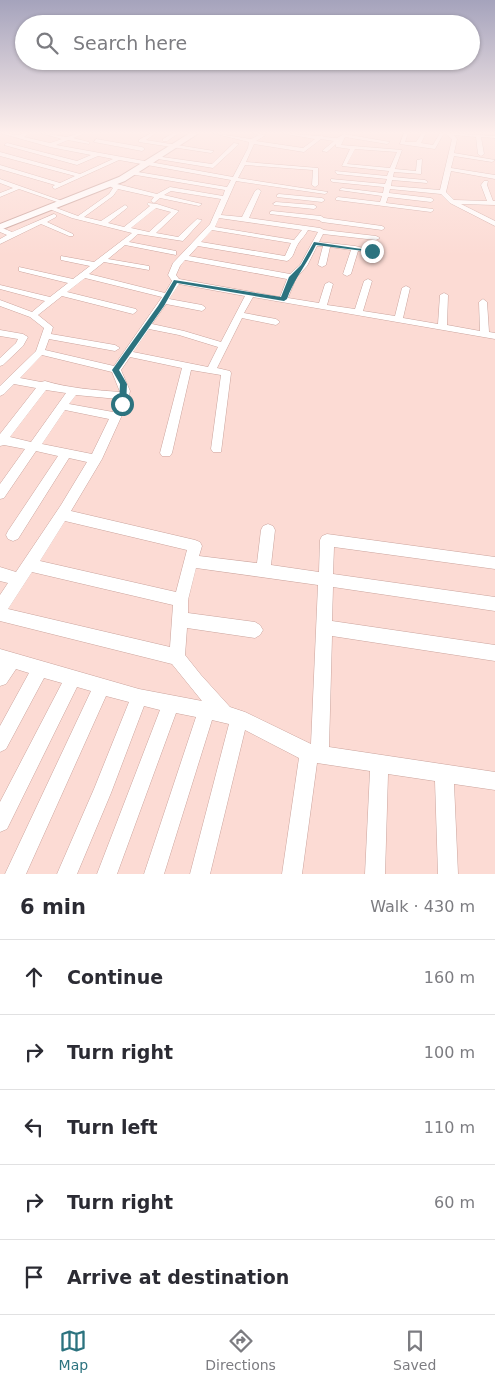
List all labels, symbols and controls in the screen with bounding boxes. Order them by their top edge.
search box [15,15,480,70]
icon: search [33,29,61,57]
text: Search here [73,32,187,54]
route end [361,240,384,263]
route start [111,393,134,416]
text: 6 min [20,895,86,919]
text: Walk · 430 m [370,897,475,916]
icon: ahead [20,963,48,991]
text: Continue [67,966,163,988]
text: 160 m [424,968,475,987]
icon: right [20,1038,48,1066]
text: Turn right [67,1041,173,1063]
text: 100 m [424,1043,475,1062]
icon: left [20,1113,48,1141]
text: Turn left [67,1116,158,1138]
text: 110 m [424,1118,475,1137]
icon: right [20,1188,48,1216]
text: Turn right [67,1191,173,1213]
text: 60 m [434,1193,475,1212]
icon: arrive [20,1263,48,1291]
text: Arrive at destination [67,1266,289,1288]
tab: Map [59,1327,88,1373]
tab: Directions [205,1327,276,1373]
tab: Saved [393,1327,436,1373]

